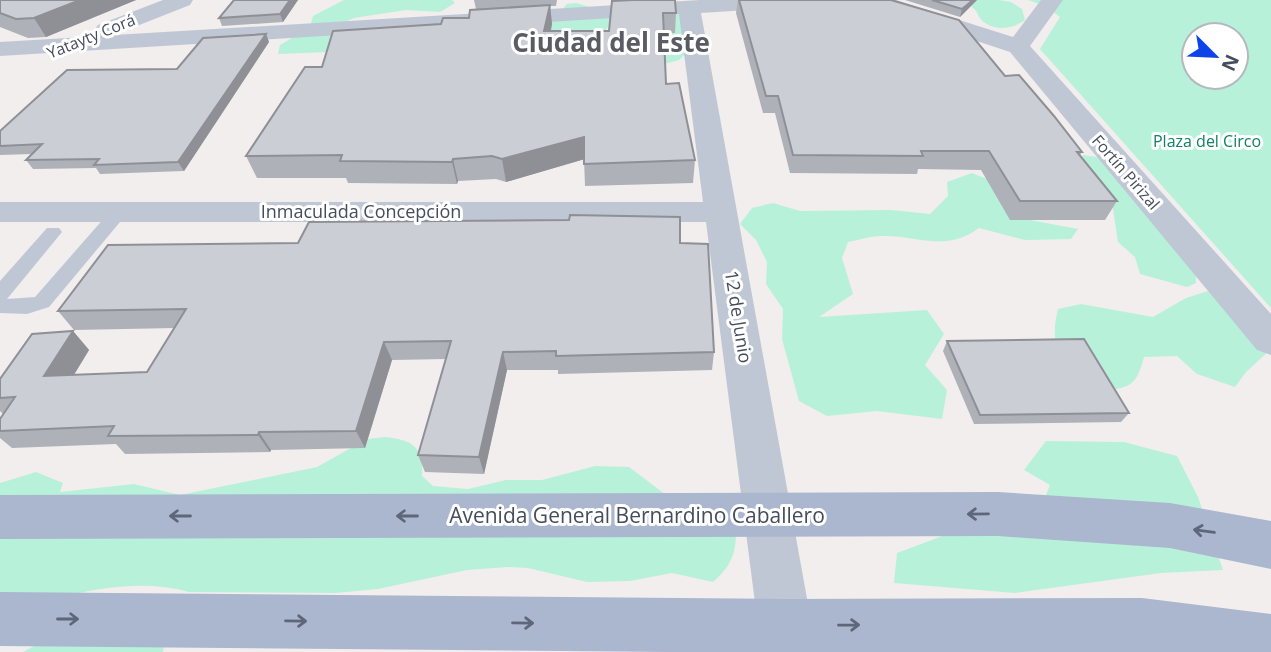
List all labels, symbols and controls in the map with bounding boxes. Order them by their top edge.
street label: Yatayty Corá [44,8,138,64]
north arrow [1180,21,1250,91]
district label: Ciudad del Este [512,24,710,60]
text: N [1216,51,1246,75]
street label: Fortín Pirizal [1087,130,1165,214]
park label: Plaza del Circo [1153,130,1261,152]
street label: Inmaculada Concepción [261,199,461,223]
street label: 12 de Junio [720,269,758,365]
street label: Avenida General Bernardino Caballero [449,501,825,529]
one-way arrow [967,507,990,521]
one-way arrow [169,509,192,523]
one-way arrow [396,509,419,523]
one-way arrow [1193,525,1216,538]
one-way arrow [56,612,79,626]
one-way arrow [284,614,307,628]
one-way arrow [511,616,534,630]
one-way arrow [837,618,860,632]

